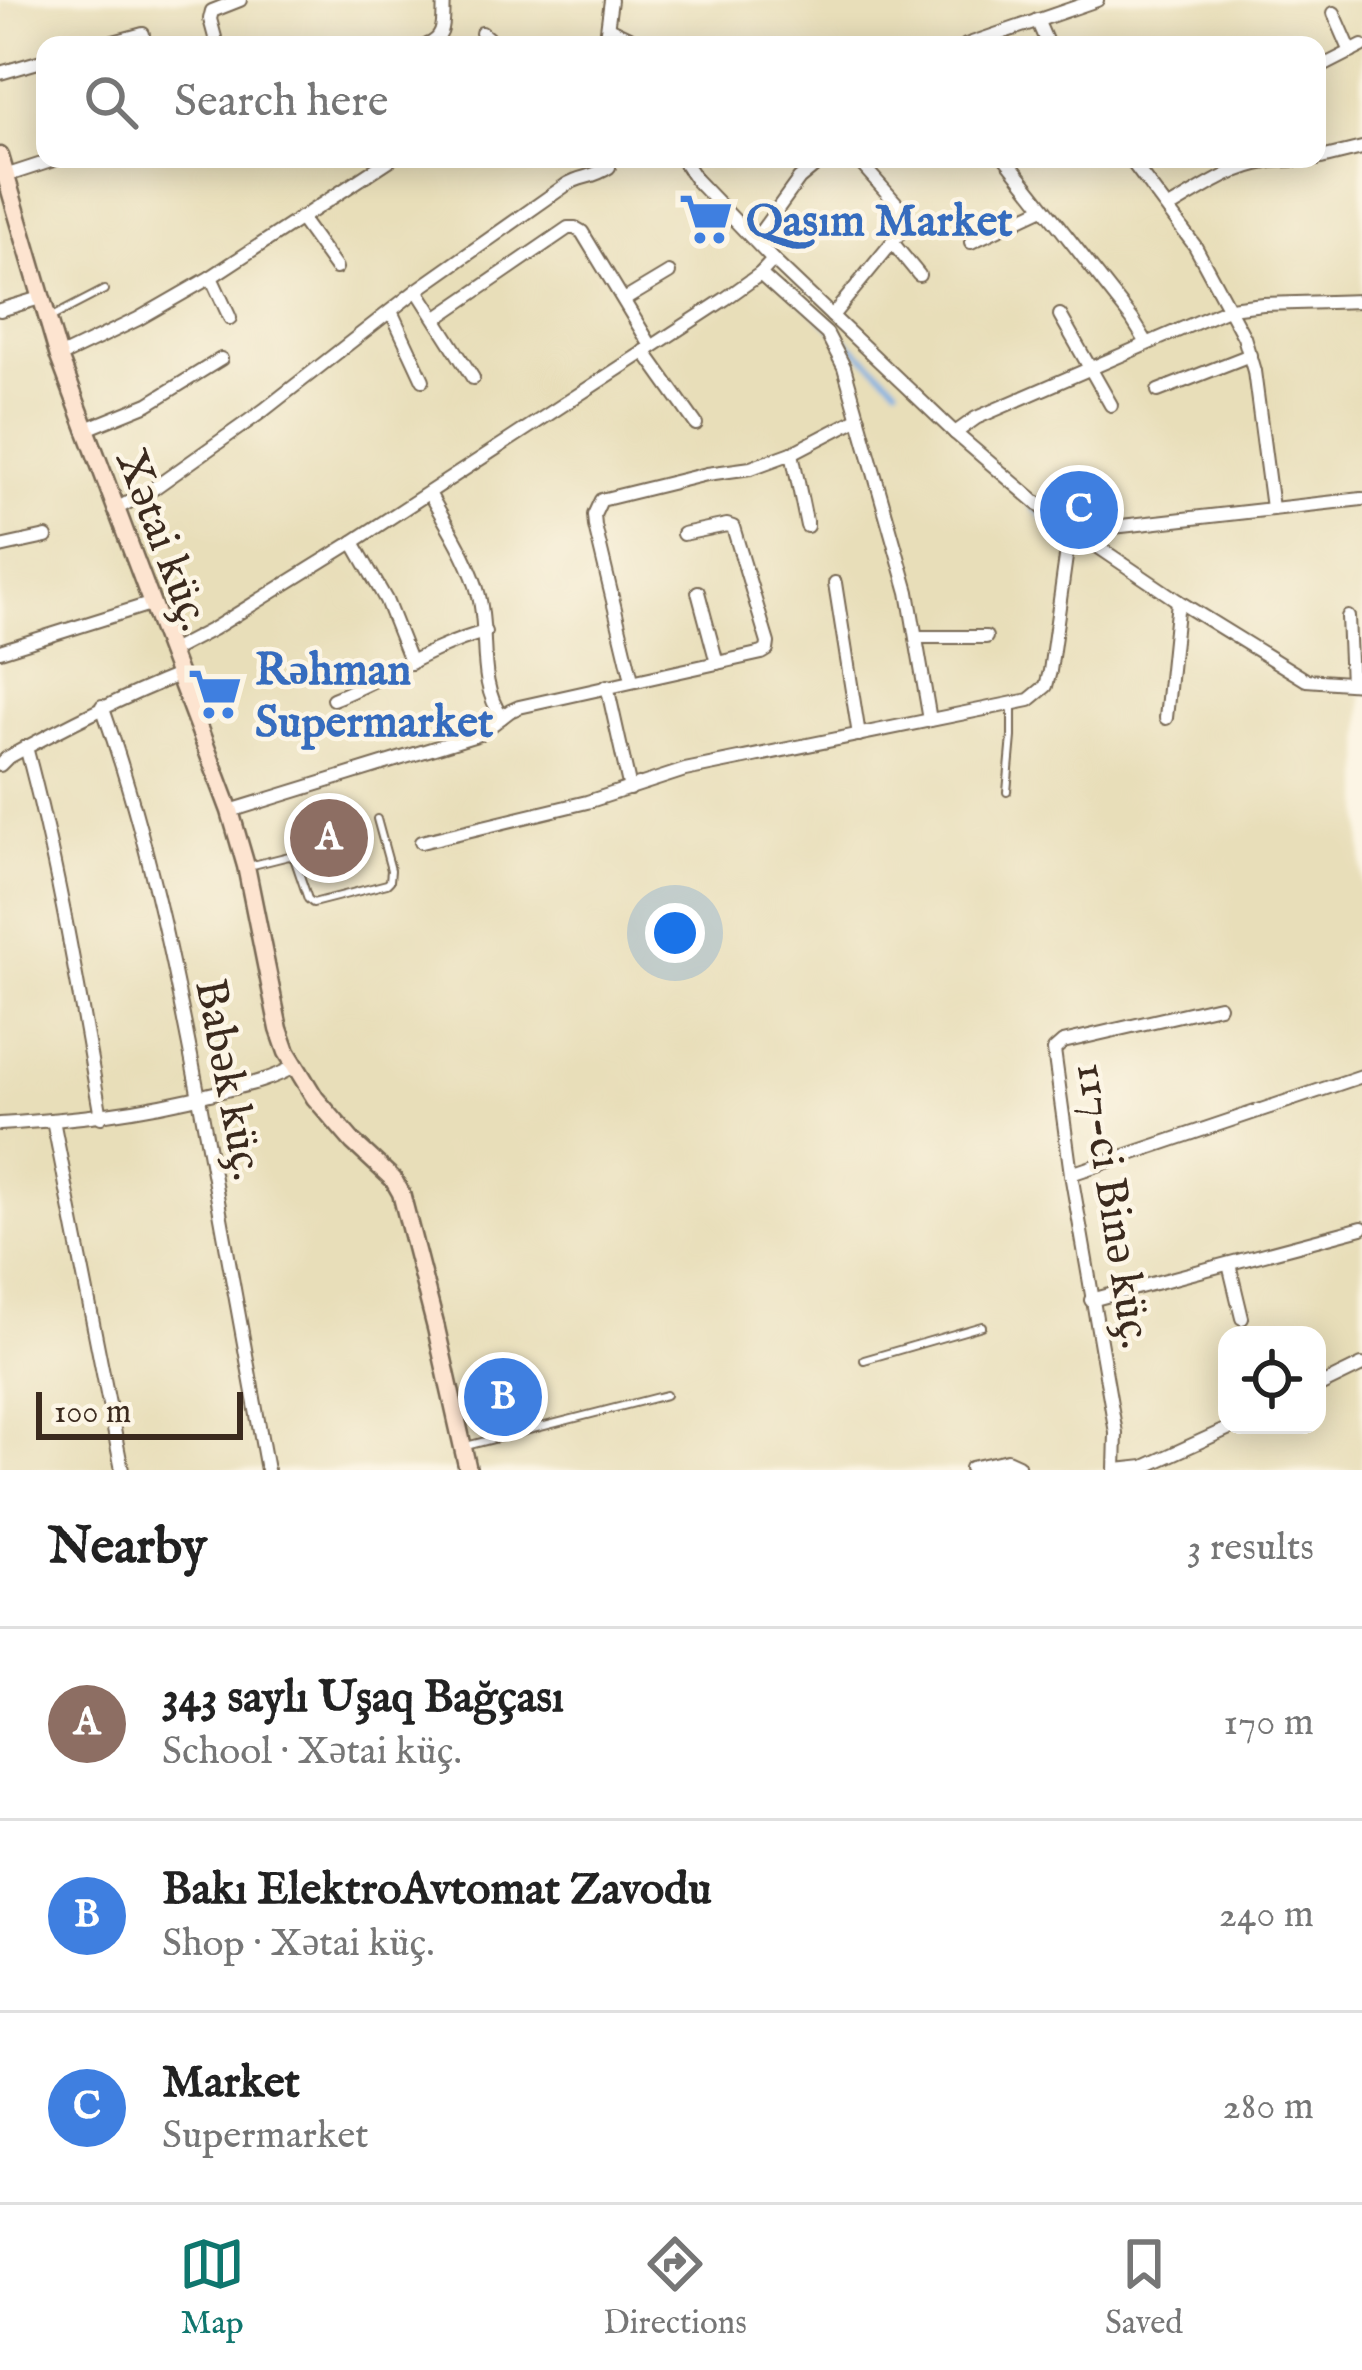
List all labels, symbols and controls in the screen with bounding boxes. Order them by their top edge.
search box [36,36,1326,168]
icon: search [78,69,144,135]
text: Search here [174,74,388,131]
supermarket icon: Qasım Market [677,190,735,248]
place label: Qasım Market [746,194,1013,251]
street label: Xətai küç. [101,442,222,639]
pin: C [1040,465,1118,555]
place label: Rəhman Supermarket [255,643,494,752]
supermarket icon: Rəhman Supermarket [186,665,244,723]
pin: A [290,793,368,883]
your location [645,903,705,963]
street label: Babək küç. [180,974,275,1185]
street label: 117-ci Binə küç. [1062,1059,1163,1353]
map controls [1218,1326,1326,1434]
button: locate [1218,1326,1326,1434]
pin: B [464,1352,542,1442]
scale bar [36,1386,243,1439]
text: 100 m [54,1392,131,1434]
text: Nearby [48,1516,207,1581]
text: 3 results [1187,1524,1314,1573]
text: 343 saylı Uşaq Bağçası [162,1670,564,1727]
text: A [74,1699,100,1748]
text: 170 m [1223,1699,1314,1748]
text: School · Xətai küç. [162,1728,462,1777]
text: Bakı ElektroAvtomat Zavodu [162,1862,712,1919]
text: B [74,1891,100,1940]
text: 240 m [1219,1891,1314,1940]
text: Shop · Xətai küç. [162,1920,435,1969]
text: Market [162,2055,300,2112]
text: C [73,2083,101,2132]
text: 280 m [1223,2083,1314,2132]
text: Supermarket [162,2112,369,2161]
tab: Map [179,2231,245,2345]
tab: Directions [603,2231,747,2345]
tab: Saved [1105,2231,1183,2345]

